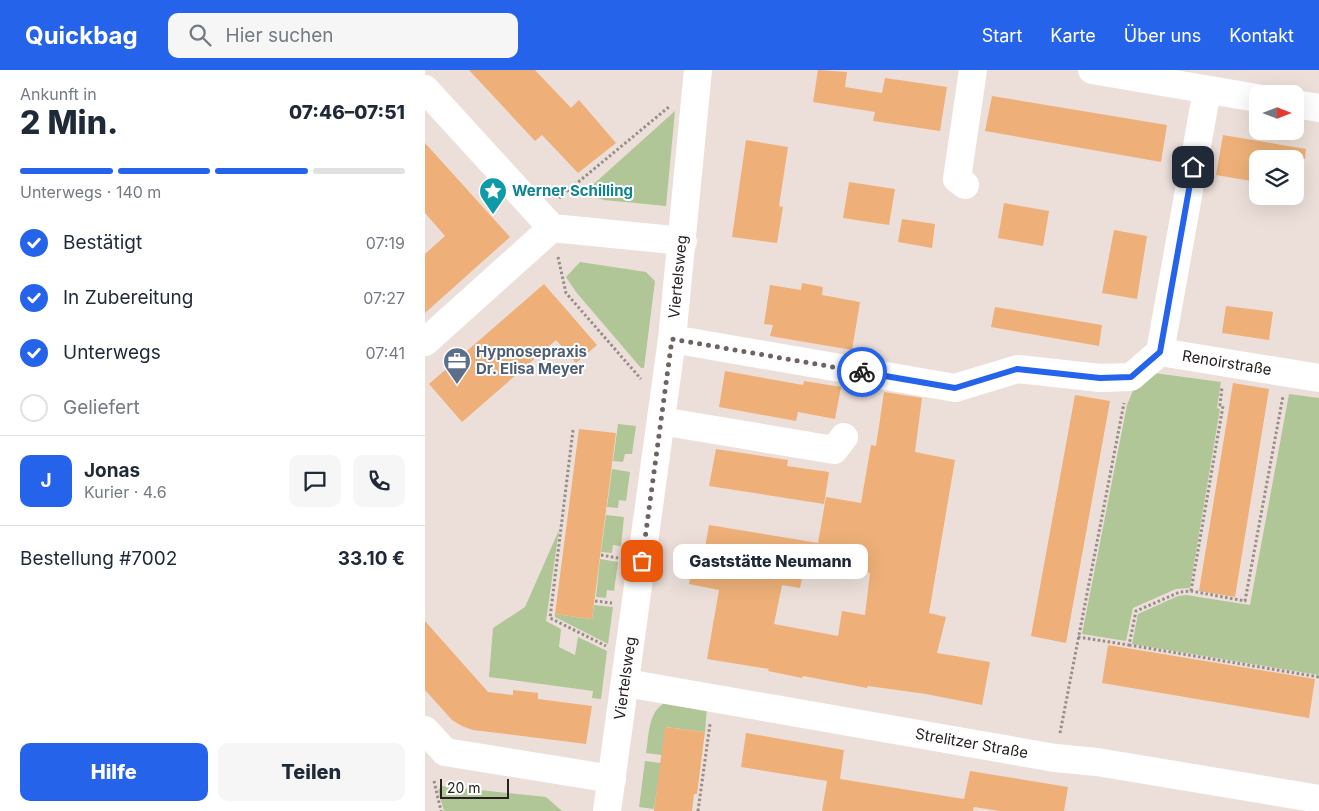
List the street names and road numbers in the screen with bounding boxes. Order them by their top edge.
street label: Viertelsweg [664,234,691,319]
street label: Renoirstraße [1181,346,1273,379]
street label: Viertelsweg [610,635,640,721]
street label: Strelitzer Straße [914,724,1030,762]

